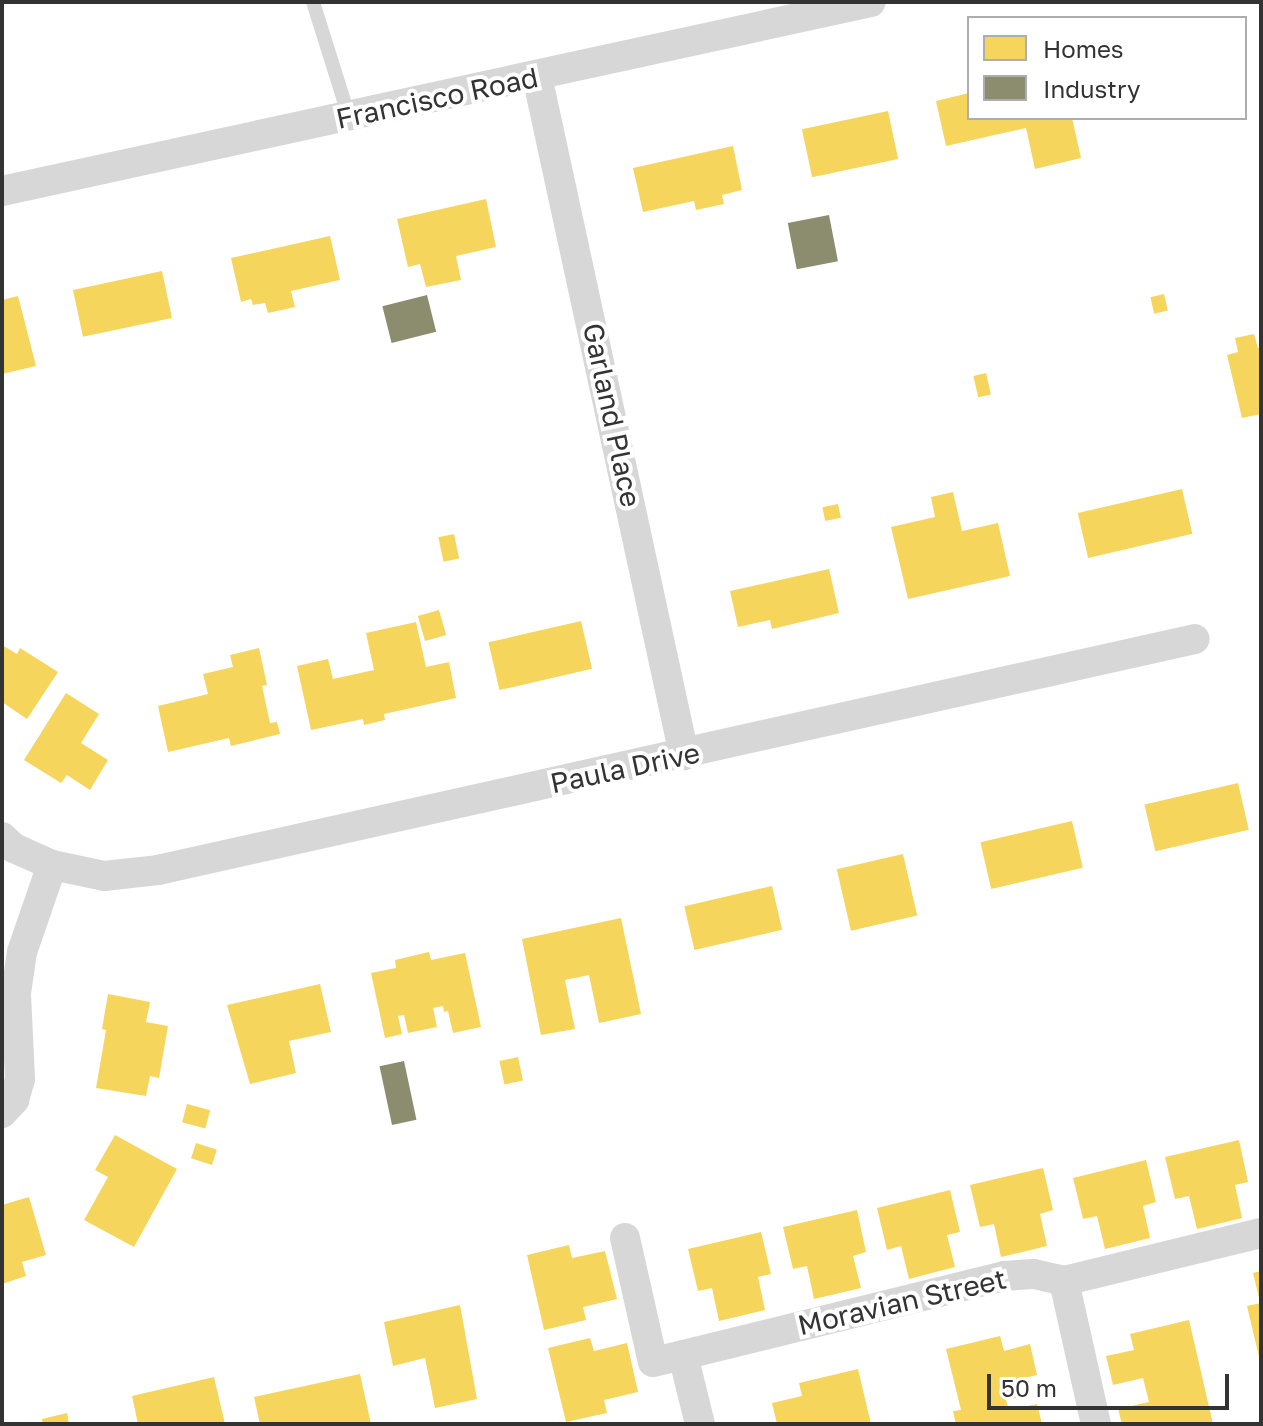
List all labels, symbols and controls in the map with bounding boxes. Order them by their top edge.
legend [967,16,1247,120]
text: Homes [1043,34,1124,63]
street label: Francisco Road [333,60,541,136]
text: Industry [1043,74,1140,103]
street label: Garland Place [576,320,648,510]
street label: Paula Drive [547,736,703,800]
street label: Moravian Street [795,1262,1009,1342]
scale bar [991,1358,1233,1408]
text: 50 m [1001,1373,1057,1402]

